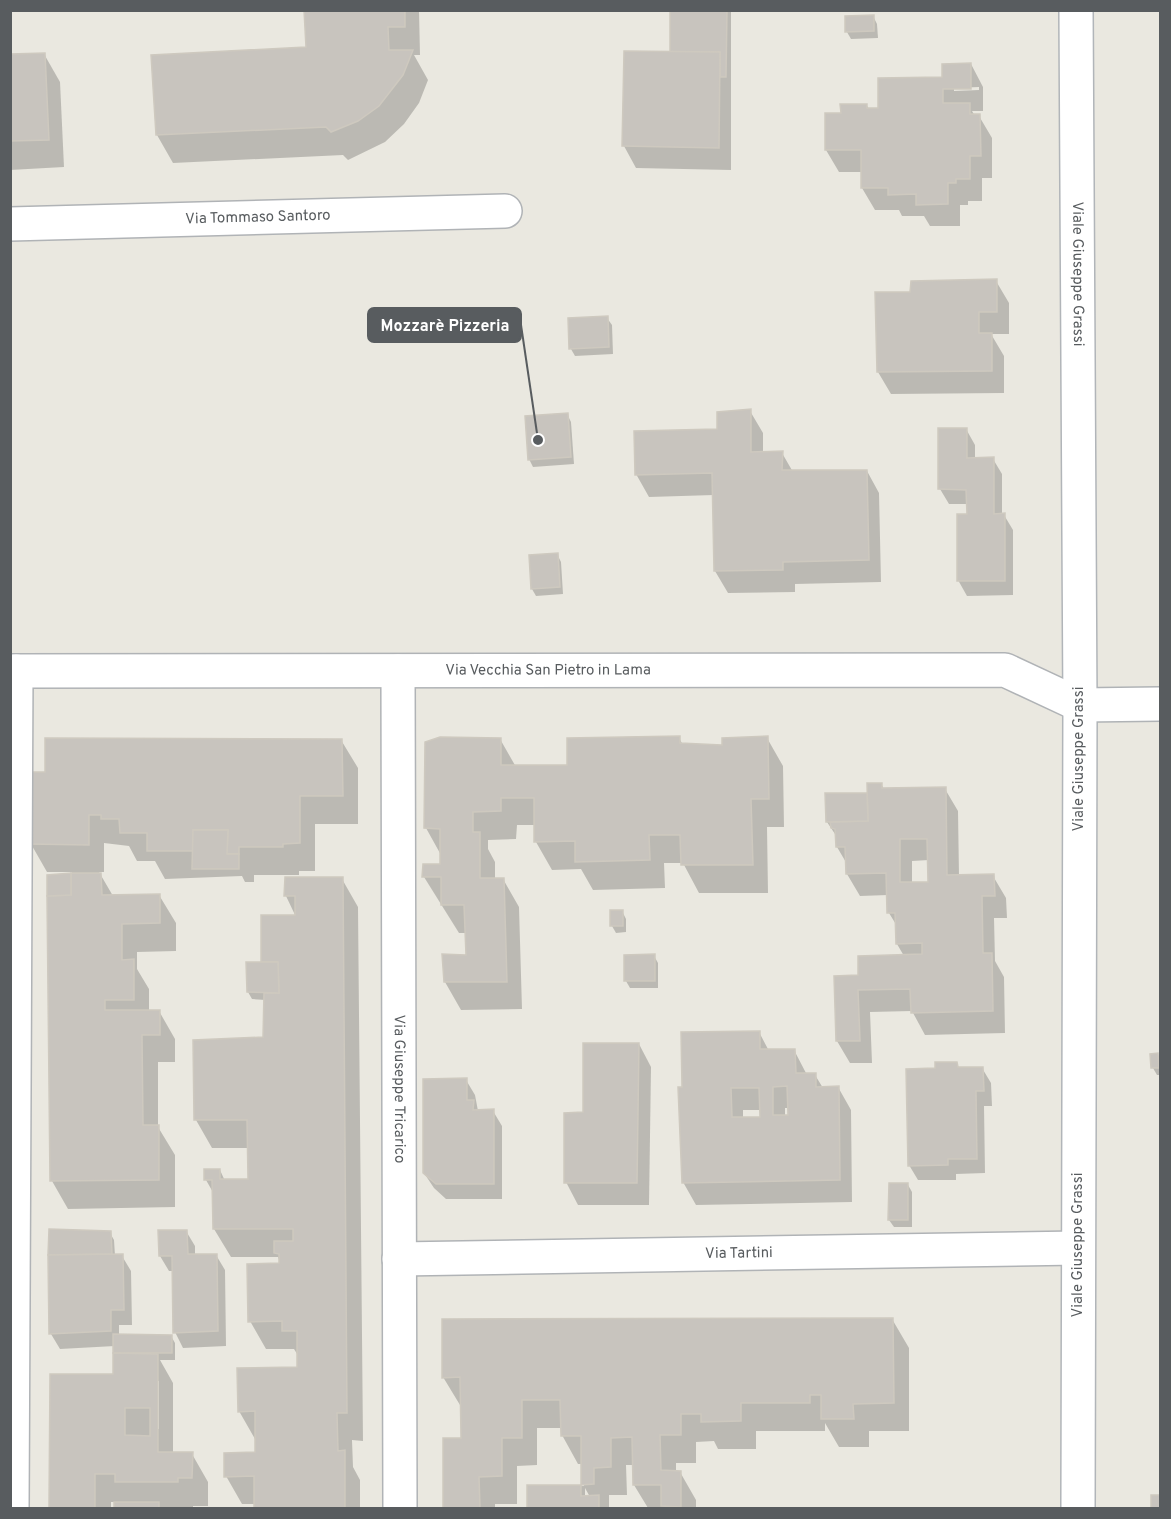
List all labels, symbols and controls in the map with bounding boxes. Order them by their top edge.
street label: Viale Giuseppe Grassi [1068,201,1087,347]
street label: Via Tommaso Santoro [185,206,331,229]
callout: Mozzarè Pizzeria [368,308,521,342]
text: Mozzarè Pizzeria [381,317,509,337]
street label: Via Vecchia San Pietro in Lama [445,661,651,680]
street label: Viale Giuseppe Grassi [1070,686,1089,832]
street label: Via Giuseppe Tricarico [389,1015,409,1163]
street label: Viale Giuseppe Grassi [1069,1172,1088,1318]
street label: Via Tartini [705,1243,773,1264]

